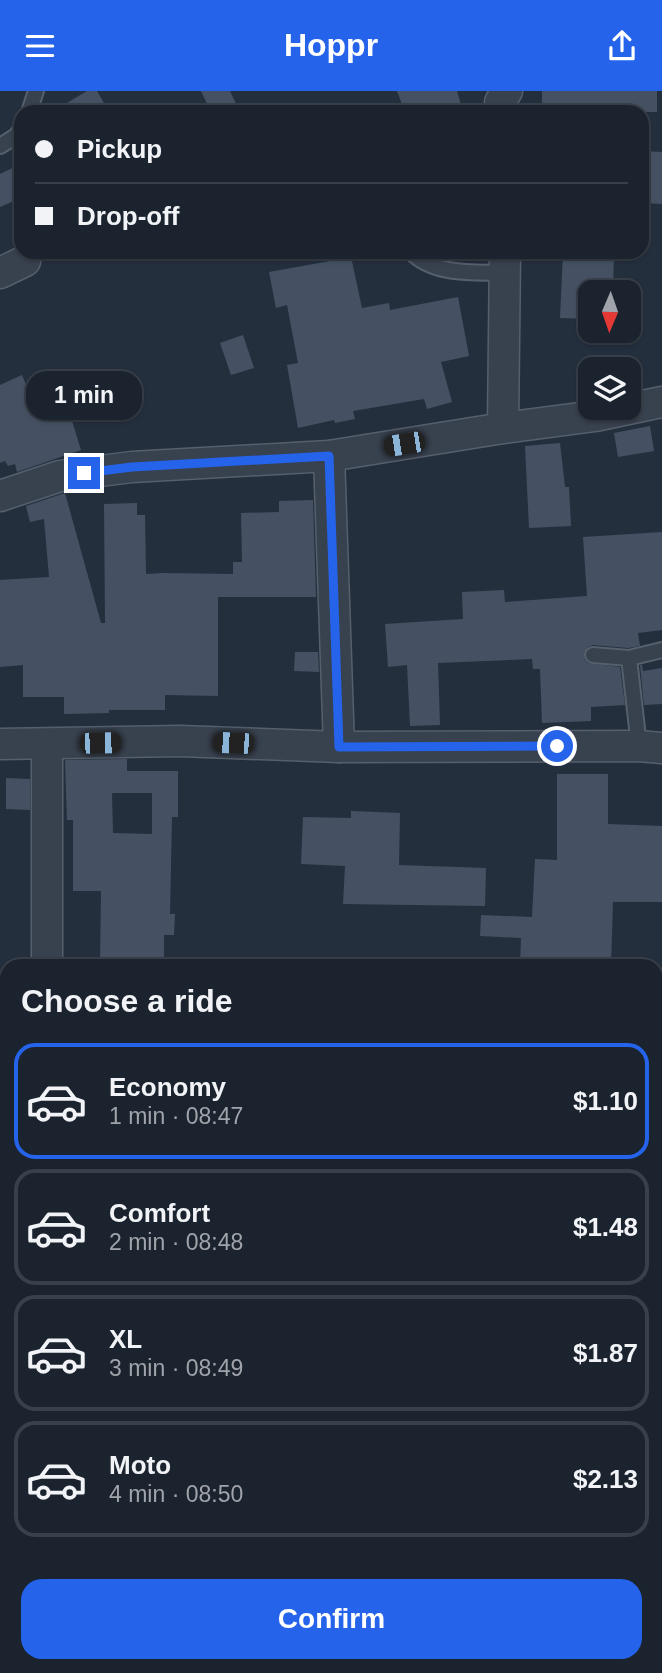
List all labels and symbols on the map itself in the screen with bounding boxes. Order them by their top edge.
north arrow [578,280,640,343]
callout: 1 min [26,371,142,421]
car [382,430,427,458]
route end [68,457,100,489]
route start [541,730,573,762]
car [79,732,122,754]
car [212,732,255,754]

